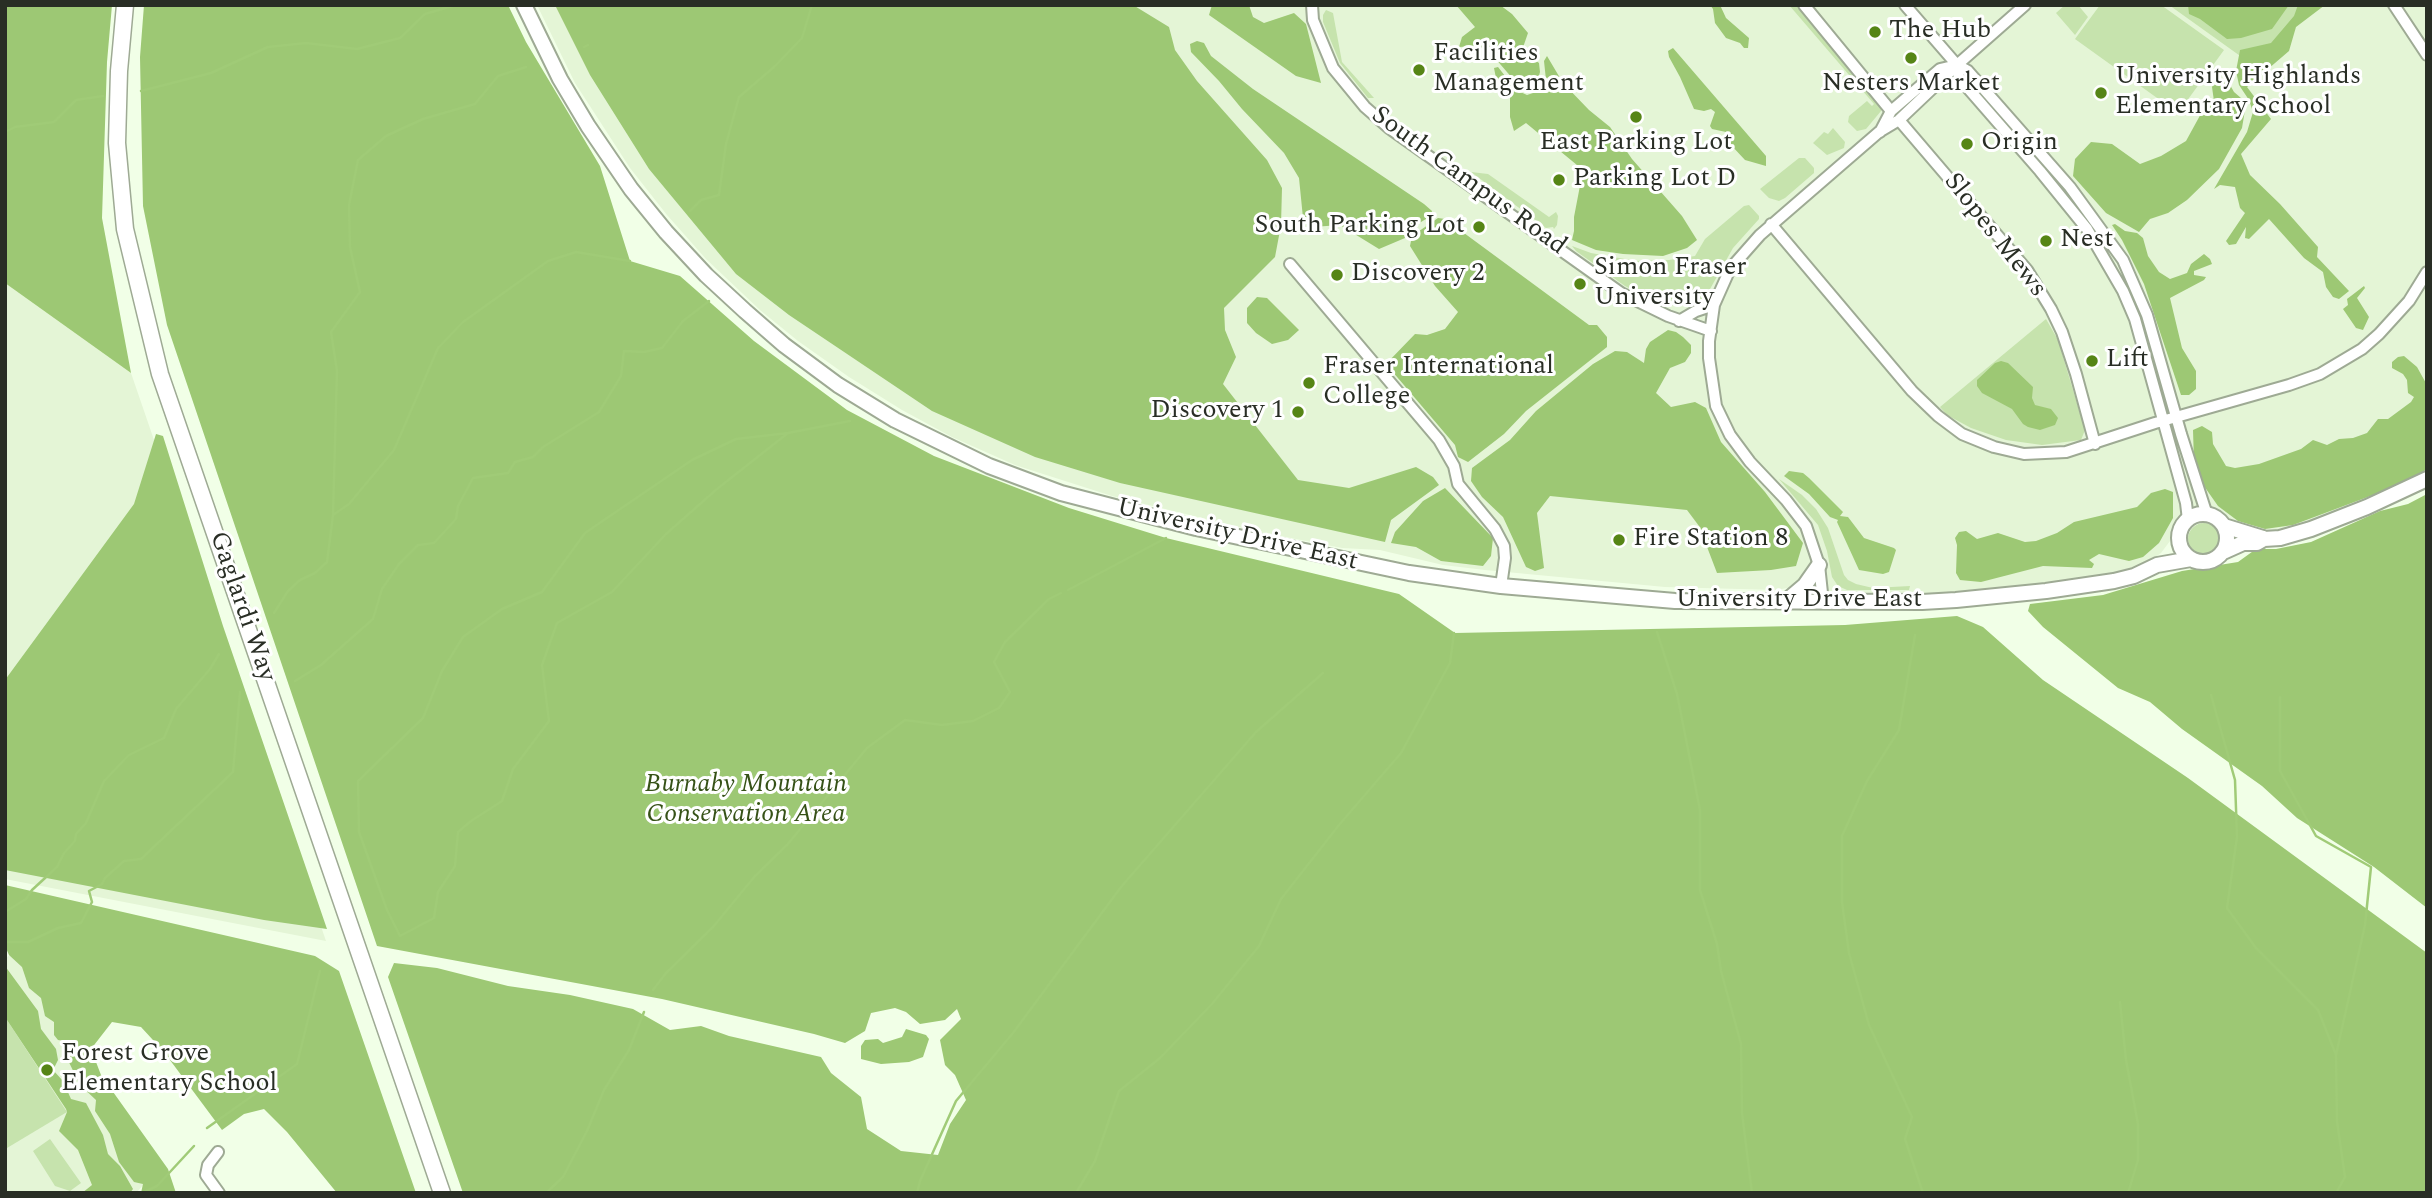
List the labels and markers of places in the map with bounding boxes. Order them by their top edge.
place label: The Hub [1889,16,1991,48]
marker: The Hub [1867,24,1883,40]
place label: Facilities Management [1433,39,1584,100]
marker: Nesters Market [1903,50,1919,66]
marker: Facilities Management [1411,62,1427,78]
place label: University Highlands Elementary School [2115,62,2361,124]
place label: Nesters Market [1822,69,2000,101]
marker: University Highlands Elementary School [2093,85,2109,101]
marker: East Parking Lot [1628,109,1644,125]
place label: East Parking Lot [1540,128,1732,160]
place label: Origin [1981,128,2058,160]
marker: Origin [1959,136,1975,152]
place label: Parking Lot D [1573,164,1736,196]
marker: Parking Lot D [1551,172,1567,188]
place label: South Parking Lot [1255,211,1465,243]
marker: South Parking Lot [1471,219,1487,235]
place label: Nest [2060,225,2114,257]
marker: Nest [2038,233,2054,249]
place label: Simon Fraser University [1594,253,1747,314]
place label: Discovery 2 [1351,259,1484,291]
marker: Discovery 2 [1329,267,1345,283]
marker: Simon Fraser University [1572,276,1588,292]
place label: Lift [2106,345,2149,377]
place label: Fraser International College [1323,352,1554,414]
marker: Lift [2084,353,2100,369]
marker: Fraser International College [1301,375,1317,391]
place label: Discovery 1 [1151,396,1284,428]
marker: Discovery 1 [1290,404,1306,420]
place label: Fire Station 8 [1633,524,1788,556]
marker: Fire Station 8 [1611,532,1627,548]
place label: Forest Grove Elementary School [61,1039,277,1100]
marker: Forest Grove Elementary School [39,1062,55,1078]

